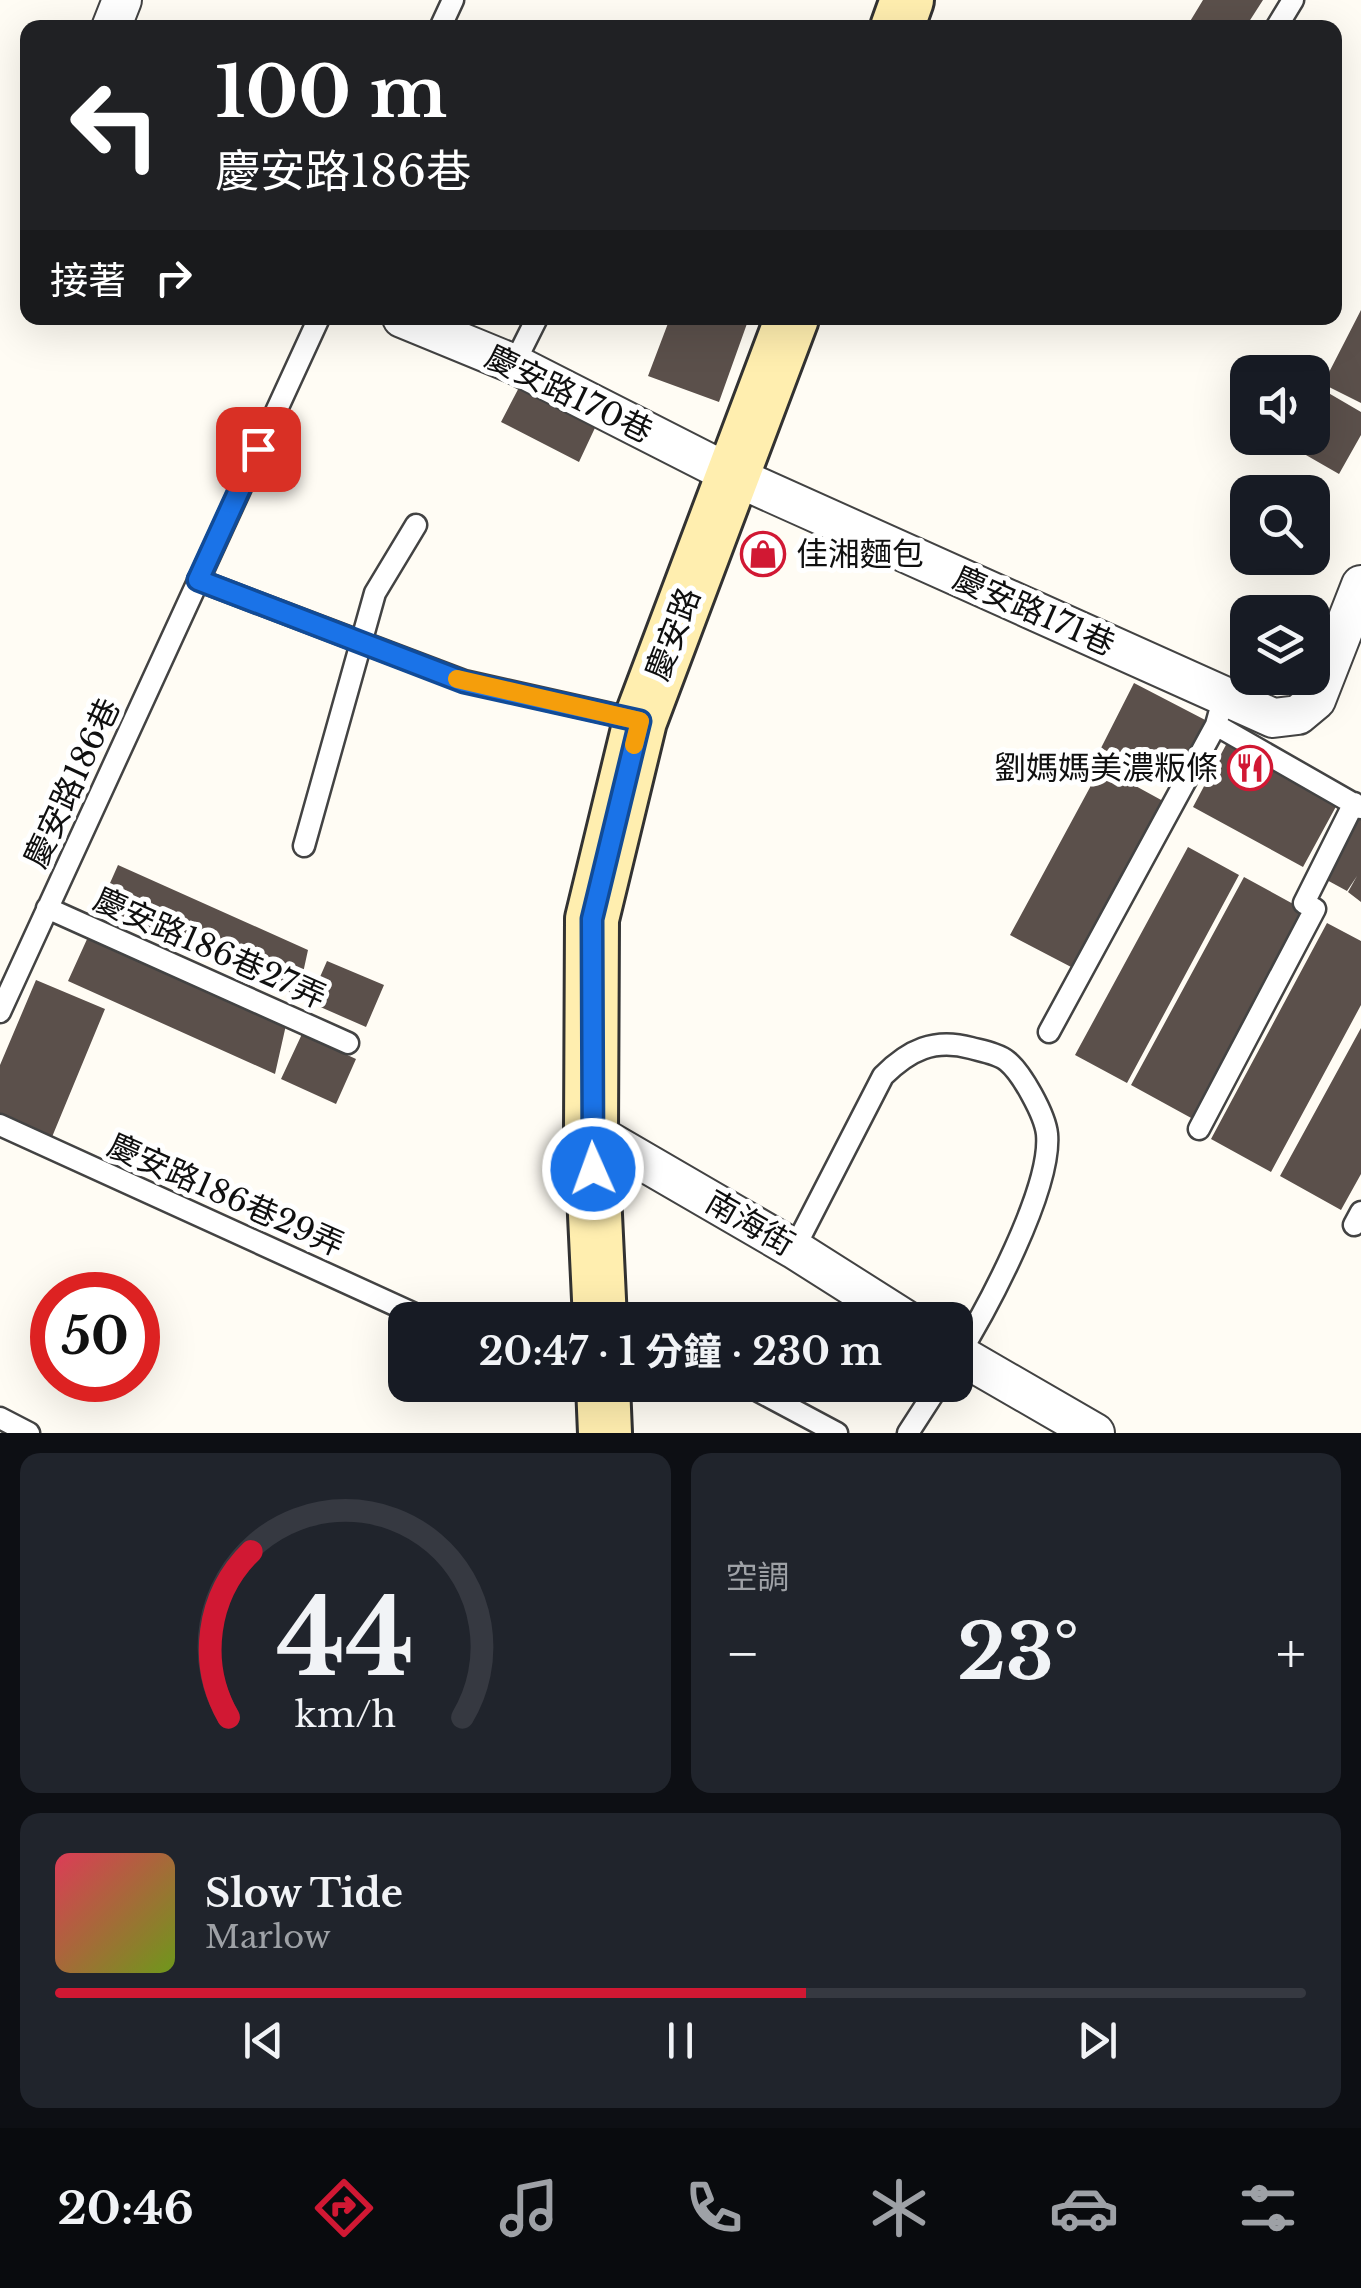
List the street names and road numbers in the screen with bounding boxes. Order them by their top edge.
street label: 慶安路170巷 [479,336,659,452]
street label: 慶安路171巷 [947,558,1121,664]
street label: 慶安路 [637,582,709,686]
street label: 慶安路186巷 [15,692,129,874]
street label: 慶安路186巷27弄 [88,879,332,1017]
street label: 慶安路186巷29弄 [102,1125,350,1265]
street label: 南海街 [698,1182,802,1264]

